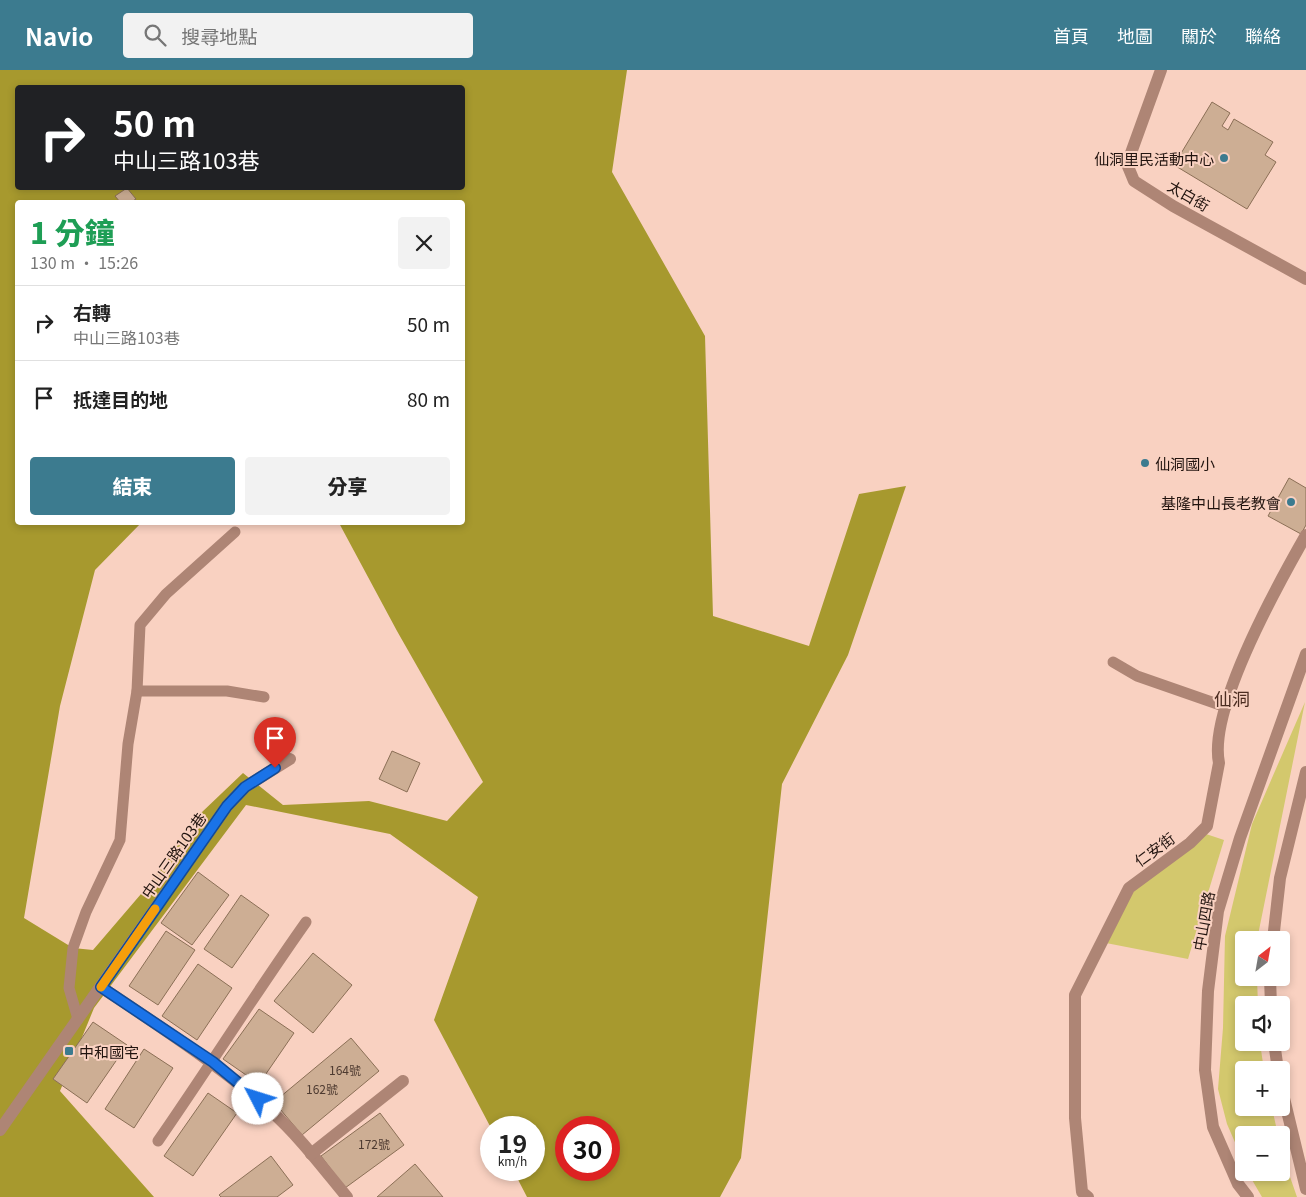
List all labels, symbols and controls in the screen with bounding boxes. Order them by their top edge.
search box [123,13,473,58]
text: Navio [25,18,93,53]
icon: search [141,21,169,49]
text: 搜尋地點 [181,22,257,49]
text: 首頁 [1053,22,1089,48]
text: 地圖 [1117,22,1153,48]
text: 關於 [1181,22,1217,48]
text: 聯絡 [1245,22,1281,48]
text: 50 m [113,96,196,147]
icon: right [30,105,95,170]
text: 中山三路103巷 [113,143,260,175]
place label: 仙洞里民活動中心 [1094,148,1214,169]
marker: 仙洞里民活動中心 [1218,152,1230,164]
street label: 太白街 [1164,175,1214,215]
text: 1 分鐘 [30,209,115,253]
button: close [398,217,450,269]
text: 130 m · 15:26 [30,250,138,274]
text: 右轉 [73,298,111,325]
icon: right [30,309,58,337]
text: 50 m [407,310,450,337]
text: 中山三路103巷 [73,325,180,349]
icon: arrive [30,384,58,412]
text: 抵達目的地 [73,385,168,412]
text: 80 m [407,385,450,412]
place label: 仙洞國小 [1155,453,1215,474]
button: 結束 [30,457,235,515]
button: 分享 [245,457,450,515]
marker: 仙洞國小 [1139,457,1151,469]
place label: 基隆中山長老教會 [1161,492,1281,513]
marker: 基隆中山長老教會 [1285,496,1297,508]
district label: 仙洞 [1214,685,1250,711]
pin [254,717,296,768]
icon: arrive [261,724,289,752]
street label: 中山三路103巷 [136,808,210,902]
street label: 仁安街 [1130,827,1178,871]
street label: 中山四路 [1187,890,1219,952]
north arrow [1235,931,1290,986]
map controls [1235,931,1290,1181]
button: sound [1235,996,1290,1051]
place label: 中和國宅 [79,1041,139,1062]
marker: 中和國宅 [63,1045,75,1057]
house number: 164號 [329,1061,361,1078]
button: + [1235,1061,1290,1116]
position arrow [231,1072,283,1124]
house number: 162號 [306,1080,338,1097]
speed limit sign: 30 [555,1116,620,1181]
text: 19 [498,1124,527,1160]
button: − [1235,1126,1290,1181]
house number: 172號 [358,1135,390,1152]
text: km/h [498,1152,527,1169]

